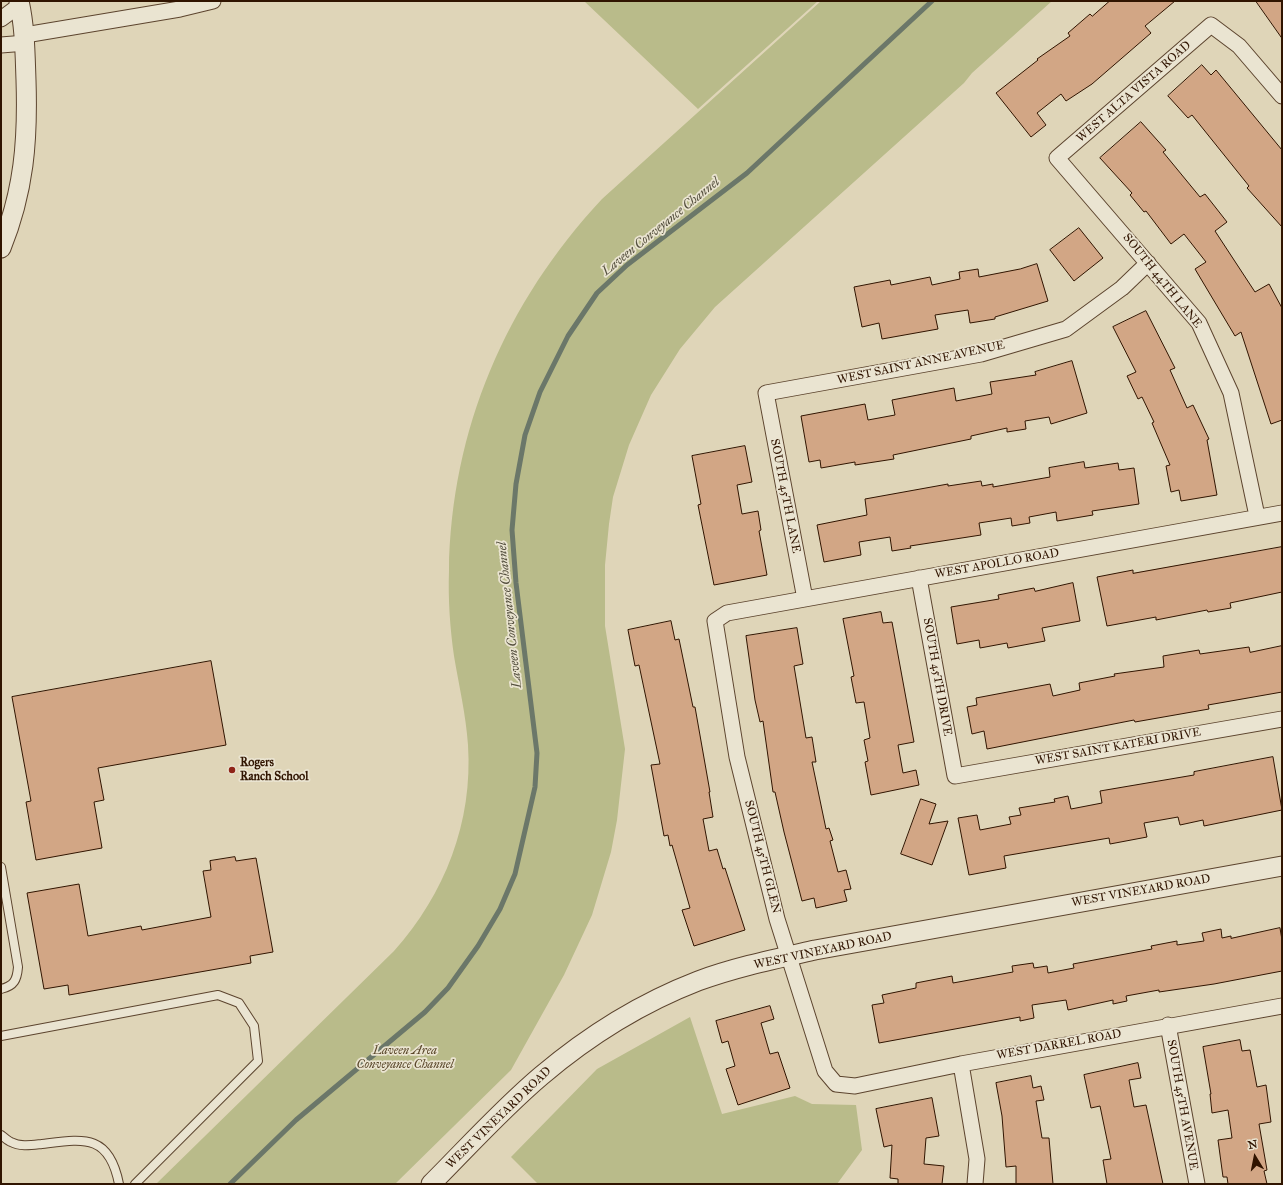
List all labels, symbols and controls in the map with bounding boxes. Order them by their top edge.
street label: WEST ALTA VISTA ROAD [1074,38,1194,146]
water label: Laveen Conveyance Channel [599,175,723,279]
street label: SOUTH 44TH LANE [1120,231,1204,331]
street label: WEST SAINT ANNE AVENUE [836,338,1006,388]
street label: SOUTH 45TH LANE [767,438,803,554]
water label: Laveen Conveyance Channel [495,541,525,689]
street label: WEST APOLLO ROAD [934,546,1060,582]
street label: SOUTH 45TH DRIVE [919,617,955,737]
street label: WEST SAINT KATERI DRIVE [1034,725,1202,769]
place label: Rogers Ranch School [240,756,308,784]
marker: Rogers Ranch School [227,765,237,775]
street label: SOUTH 45TH GLEN [741,799,783,915]
street label: WEST VINEYARD ROAD [1071,872,1211,910]
street label: WEST VINEYARD ROAD [753,929,893,973]
street label: WEST DARREL ROAD [995,1027,1123,1063]
street label: SOUTH 45TH AVENUE [1163,1039,1201,1171]
park label: Laveen Area Conveyance Channel [356,1044,454,1072]
street label: WEST VINEYARD ROAD [443,1064,555,1172]
north arrow [1235,1137,1275,1177]
text: N [1247,1137,1259,1152]

